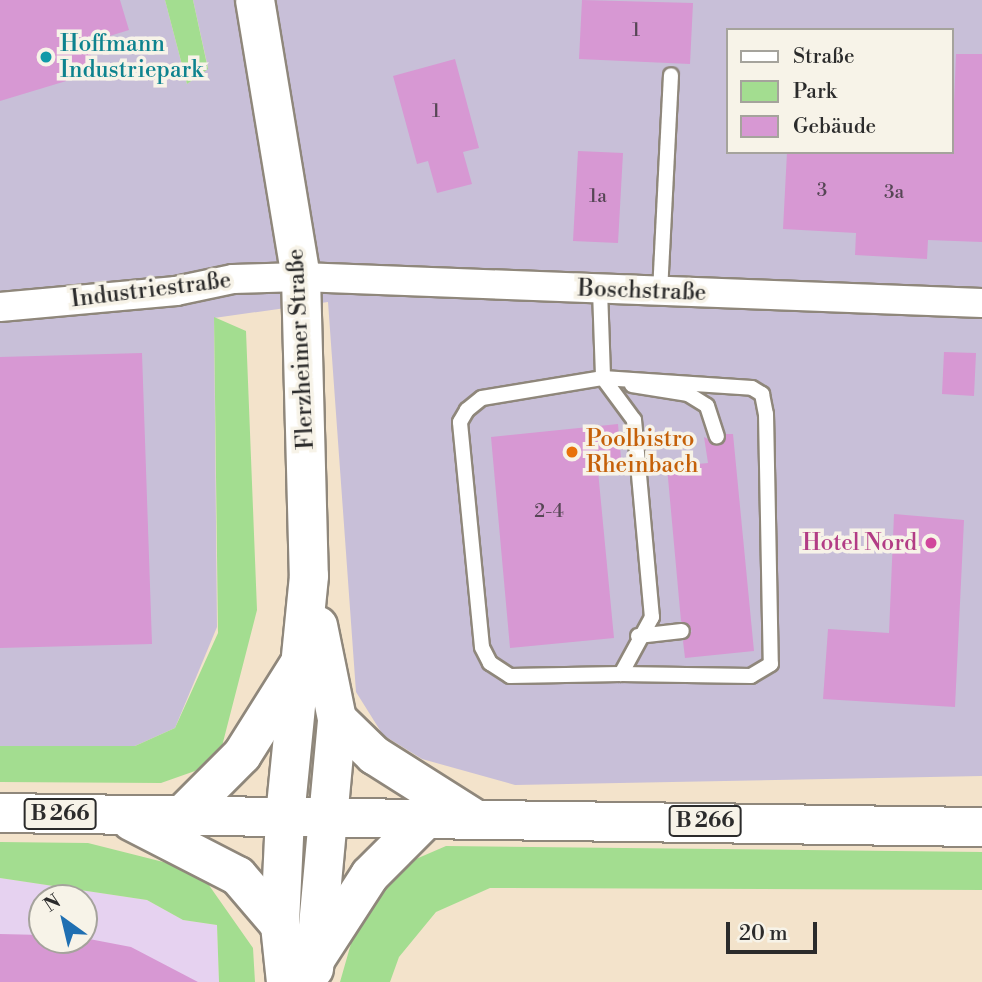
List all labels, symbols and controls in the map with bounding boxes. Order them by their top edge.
house number: 1 [632,20,640,42]
legend [726,28,954,154]
place label: Hoffmann Industriepark [60,30,203,84]
text: Straße [793,44,855,70]
marker: Hoffmann Industriepark [38,49,54,65]
text: Park [793,79,837,105]
house number: 1 [432,101,440,123]
text: Gebäude [793,114,876,140]
house number: 3 [817,180,827,202]
house number: 3a [884,182,904,204]
house number: 1a [589,186,607,208]
street label: Flerzheimer Straße [282,248,320,450]
street label: Industriestraße [69,266,233,314]
street label: Boschstraße [577,275,707,307]
place label: Poolbistro Rheinbach [586,425,698,479]
marker: Poolbistro Rheinbach [564,444,580,460]
house number: 2-4 [534,501,564,523]
place label: Hotel Nord [802,529,917,557]
marker: Hotel Nord [923,535,939,551]
road number: B 266 [23,796,97,832]
road number: B 266 [668,804,742,838]
north arrow [28,884,98,954]
text: N [39,889,65,917]
scale bar [730,908,821,952]
text: 20 m [739,921,788,947]

